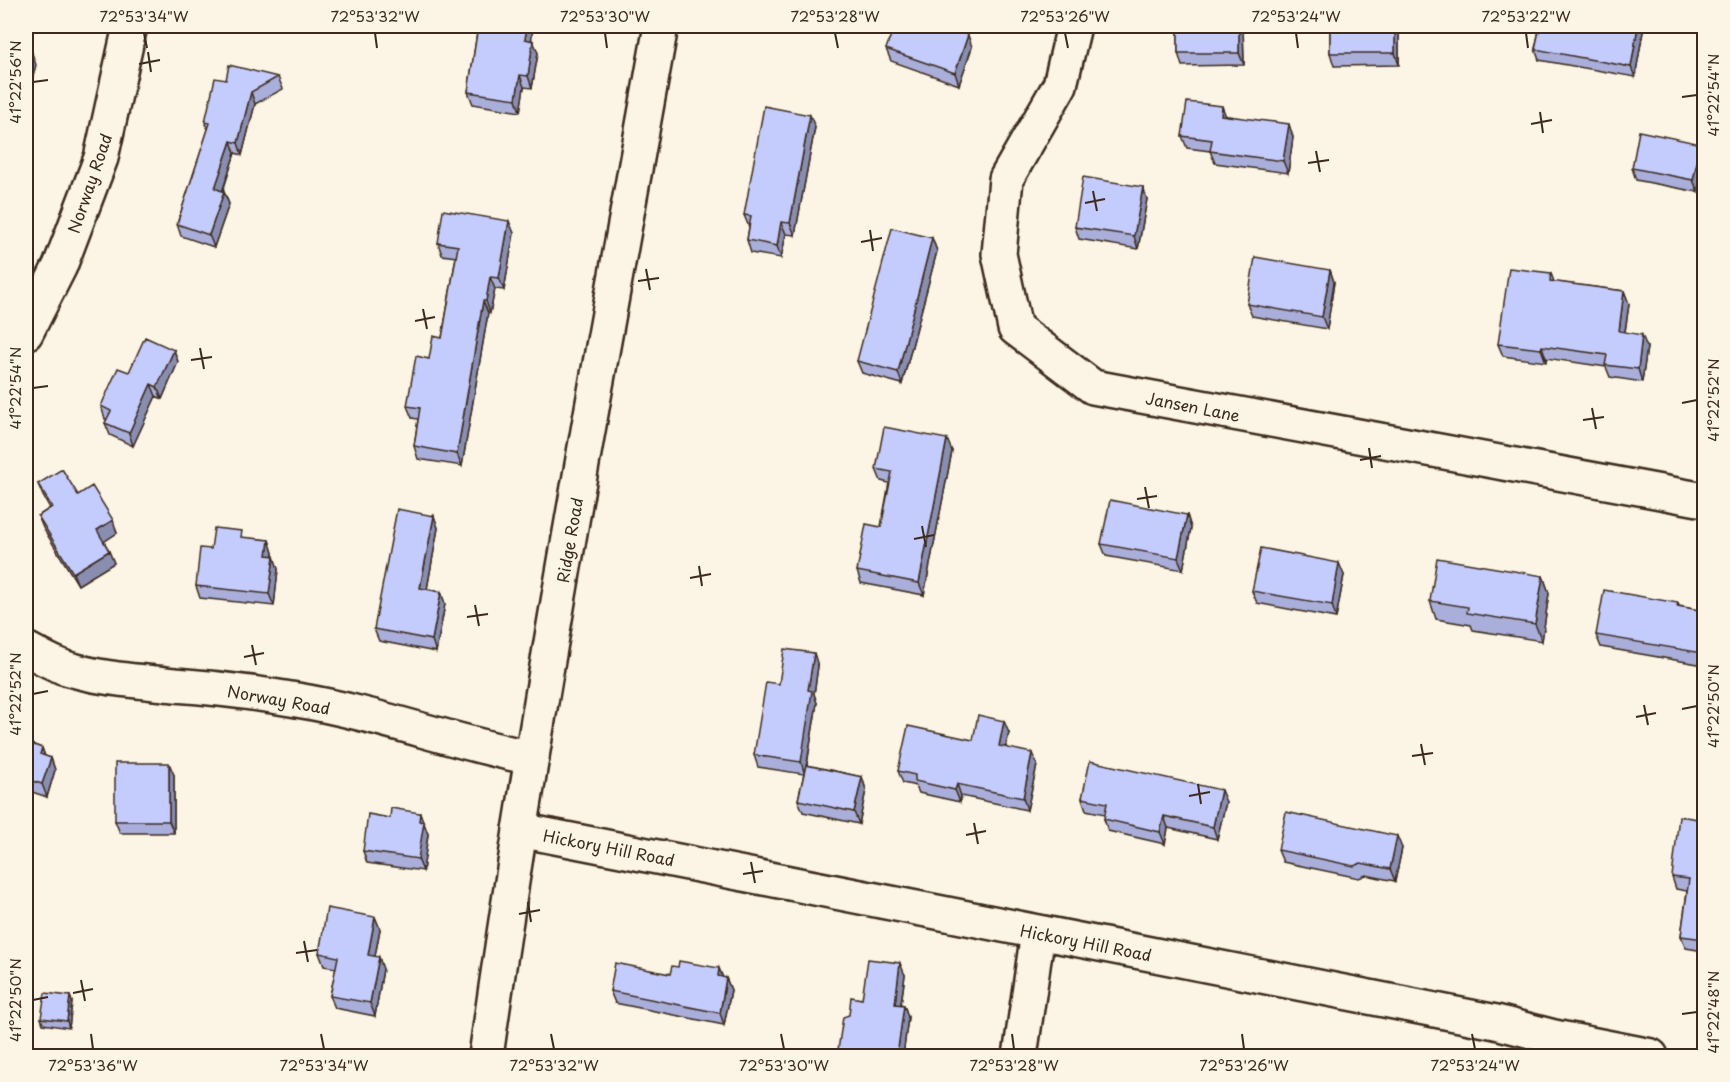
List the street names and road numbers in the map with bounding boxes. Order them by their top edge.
street label: Norway Road [61,130,117,236]
street label: Jansen Lane [1144,385,1242,427]
street label: Ridge Road [550,495,588,585]
street label: Norway Road [226,678,332,720]
street label: Hickory Hill Road [541,823,677,871]
street label: Hickory Hill Road [1018,918,1154,966]

